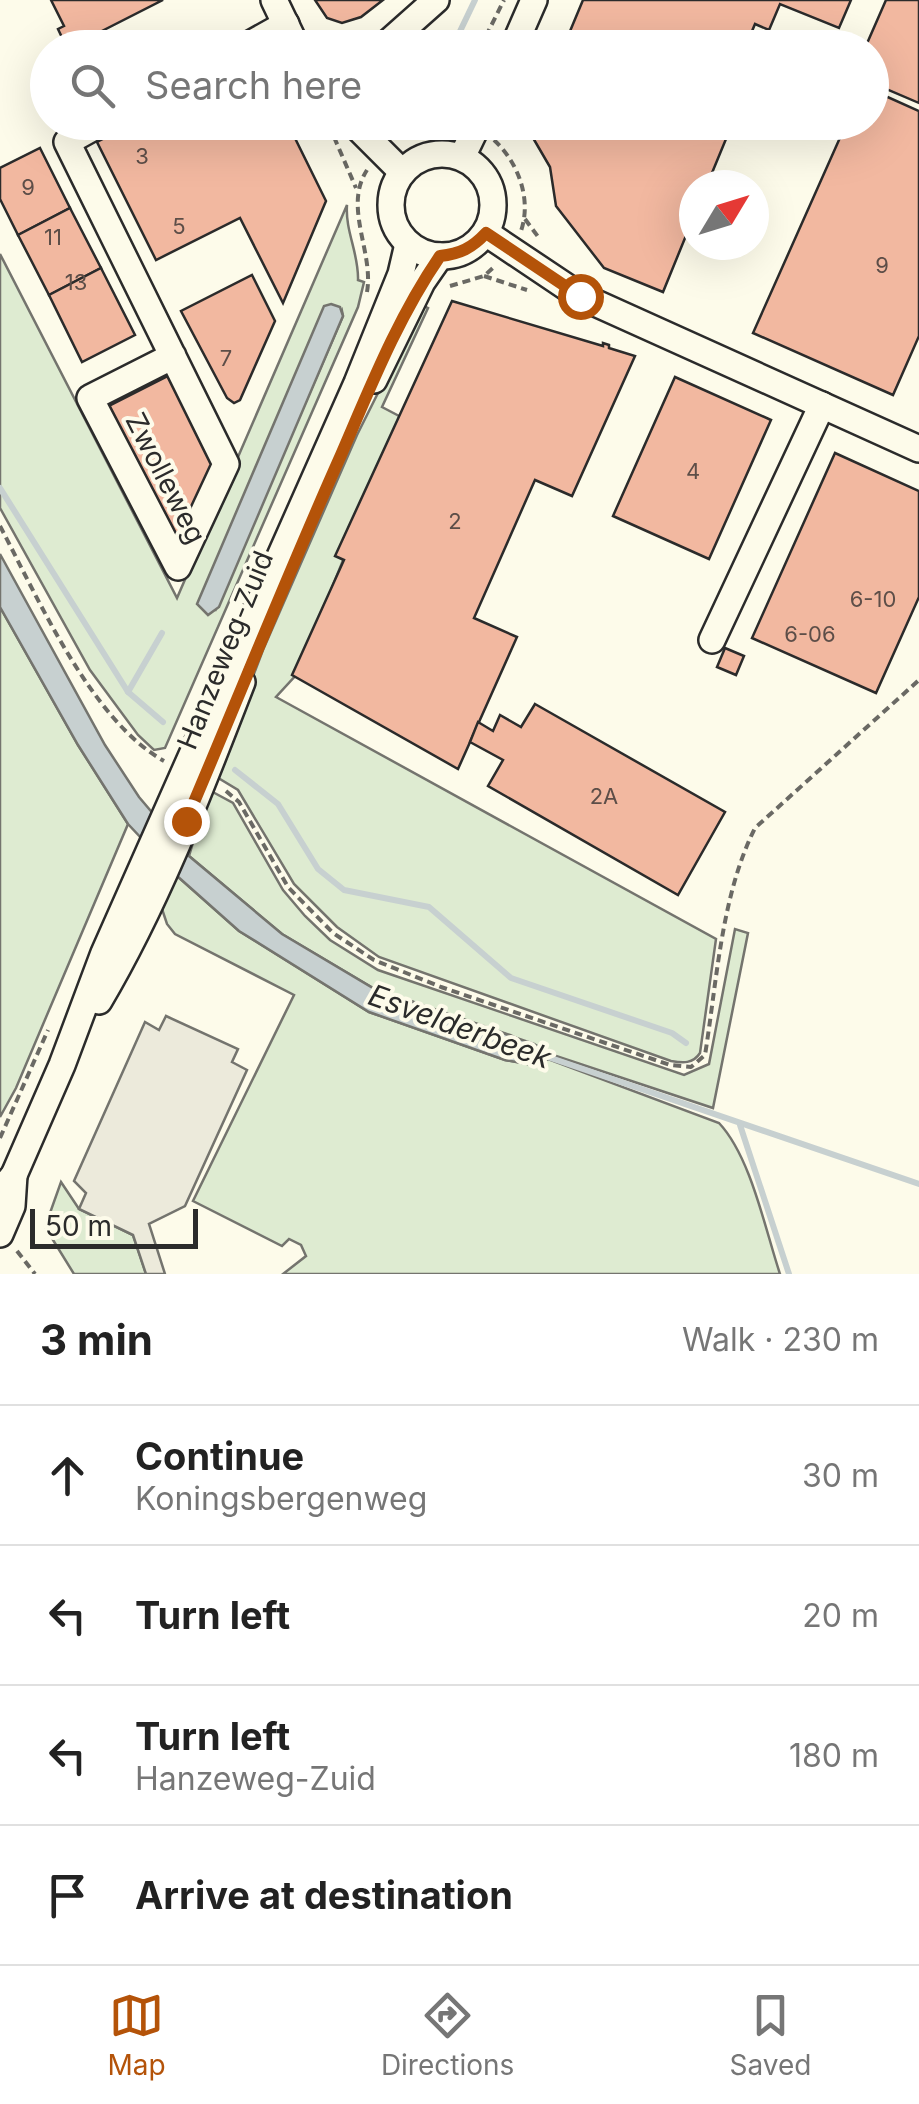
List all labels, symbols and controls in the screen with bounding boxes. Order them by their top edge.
search box [30,30,889,140]
icon: search [65,58,120,113]
text: Search here [145,62,362,108]
house number: 3 [135,143,149,169]
north arrow [679,170,769,260]
house number: 9 [21,174,35,200]
house number: 5 [172,213,186,239]
house number: 11 [44,224,62,250]
house number: 9 [875,252,889,278]
house number: 13 [65,269,87,295]
route start [558,274,604,320]
house number: 7 [220,345,232,371]
street label: Zwolleweg [119,407,213,549]
house number: 4 [686,458,700,484]
house number: 2 [448,508,462,534]
street label: Hanzeweg-Zuid [170,546,280,754]
house number: 6-10 [850,586,896,612]
house number: 6-06 [784,621,836,647]
house number: 2A [590,783,618,809]
route end [164,799,210,845]
water label: Esvelderbeek [364,976,557,1076]
scale bar [30,1204,198,1248]
text: 50 m [45,1209,112,1243]
text: 3 min [40,1314,153,1365]
text: Walk · 230 m [682,1320,879,1359]
text: Continue [135,1433,304,1479]
icon: ahead [40,1448,95,1503]
text: 30 m [802,1456,879,1495]
text: Koningsbergenweg [135,1479,427,1518]
icon: left [40,1588,95,1643]
text: Turn left [135,1592,290,1638]
text: 20 m [802,1596,879,1635]
text: Turn left [135,1713,290,1759]
icon: left [40,1728,95,1783]
text: 180 m [789,1736,879,1775]
text: Hanzeweg-Zuid [135,1759,376,1798]
icon: arrive [40,1868,95,1923]
text: Arrive at destination [135,1872,513,1918]
tab: Map [108,1988,166,2082]
tab: Directions [381,1988,514,2082]
tab: Saved [729,1988,811,2082]

